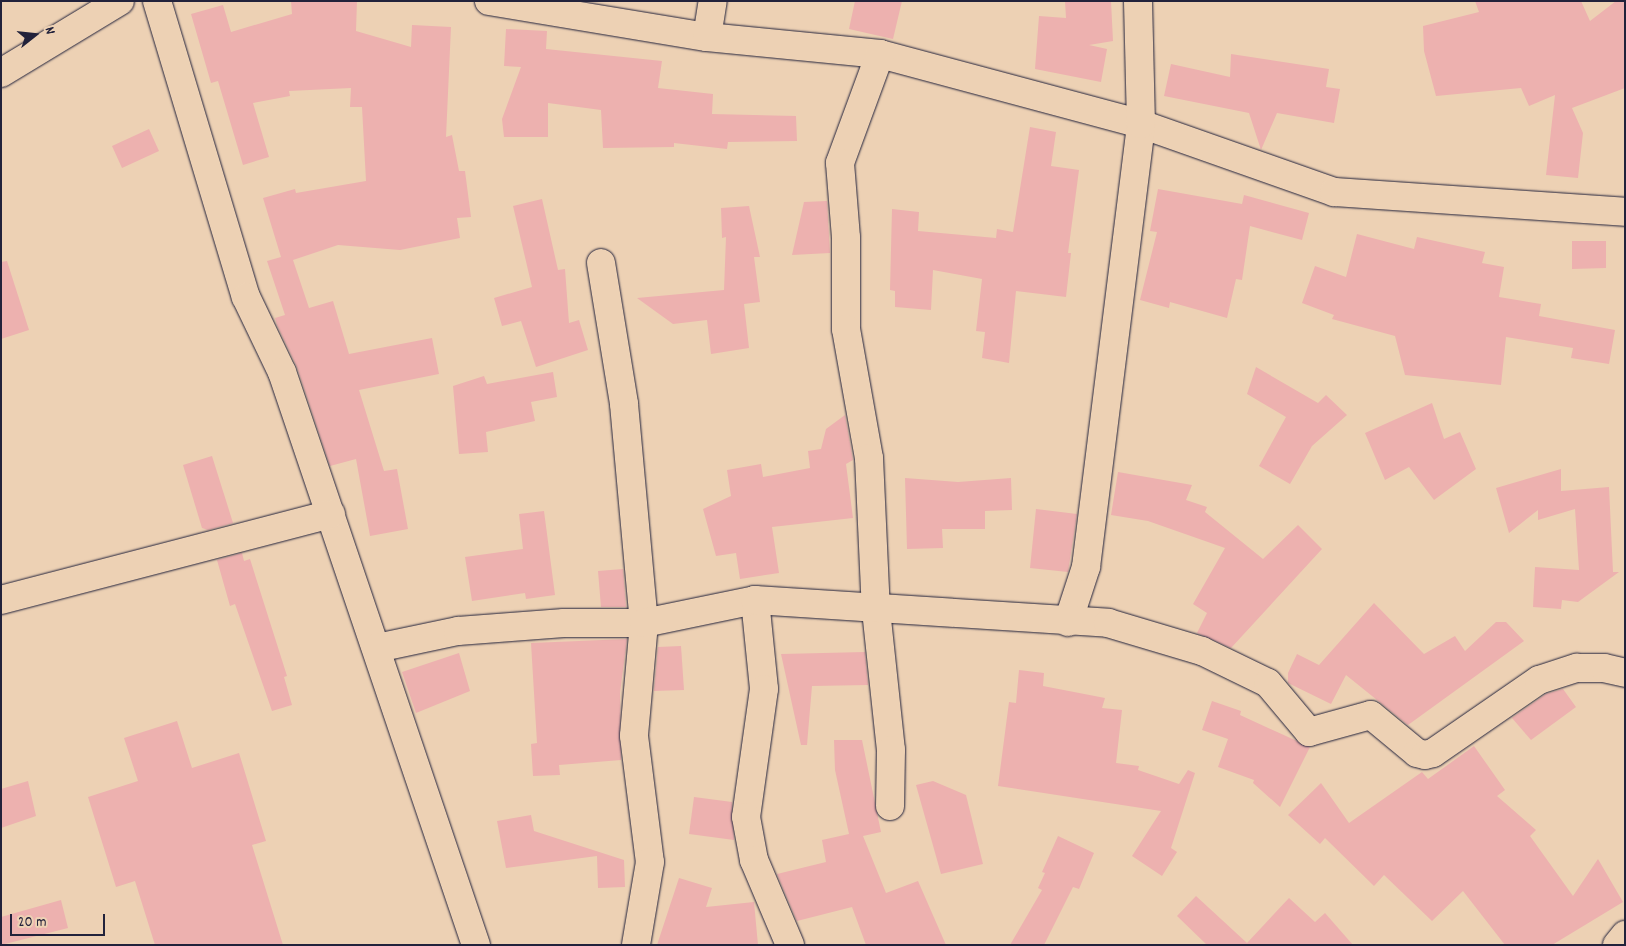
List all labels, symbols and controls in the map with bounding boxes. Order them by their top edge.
north arrow [10,10,60,60]
text: N [39,25,60,37]
scale bar [12,904,108,936]
text: 20 m [18,912,46,934]

